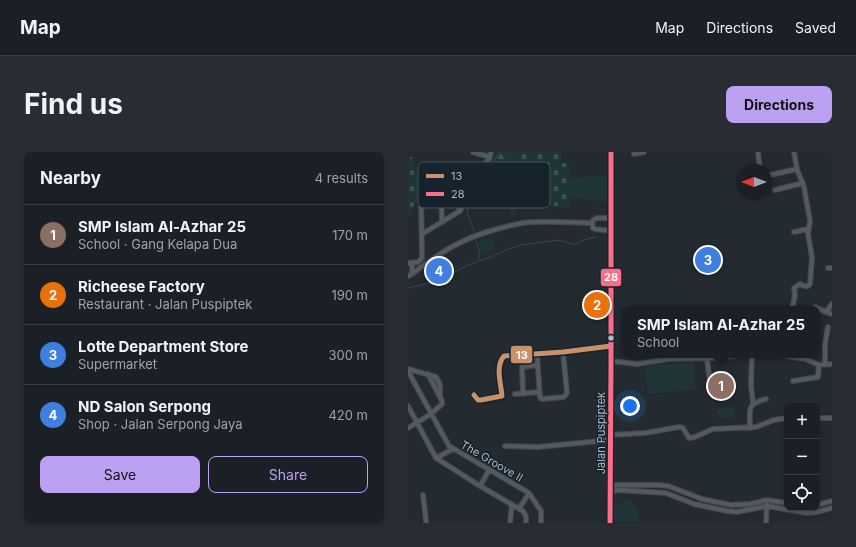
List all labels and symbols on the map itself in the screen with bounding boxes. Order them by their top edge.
legend [418,162,550,208]
north arrow [736,164,772,200]
text: 13 [451,169,462,183]
text: 28 [451,187,465,201]
pin: 3 [695,245,721,275]
pin: 4 [426,256,452,286]
line badge: 28 [600,268,622,287]
text: 28 [604,270,618,284]
pin: 2 [584,290,610,320]
unlabelled marker [606,333,616,343]
line badge: 13 [510,345,533,364]
text: 13 [516,348,528,362]
pin: 1 [708,371,734,401]
street label: Jalan Puspiptek [594,392,608,474]
your location [620,396,640,416]
street label: The Groove II [458,438,526,484]

